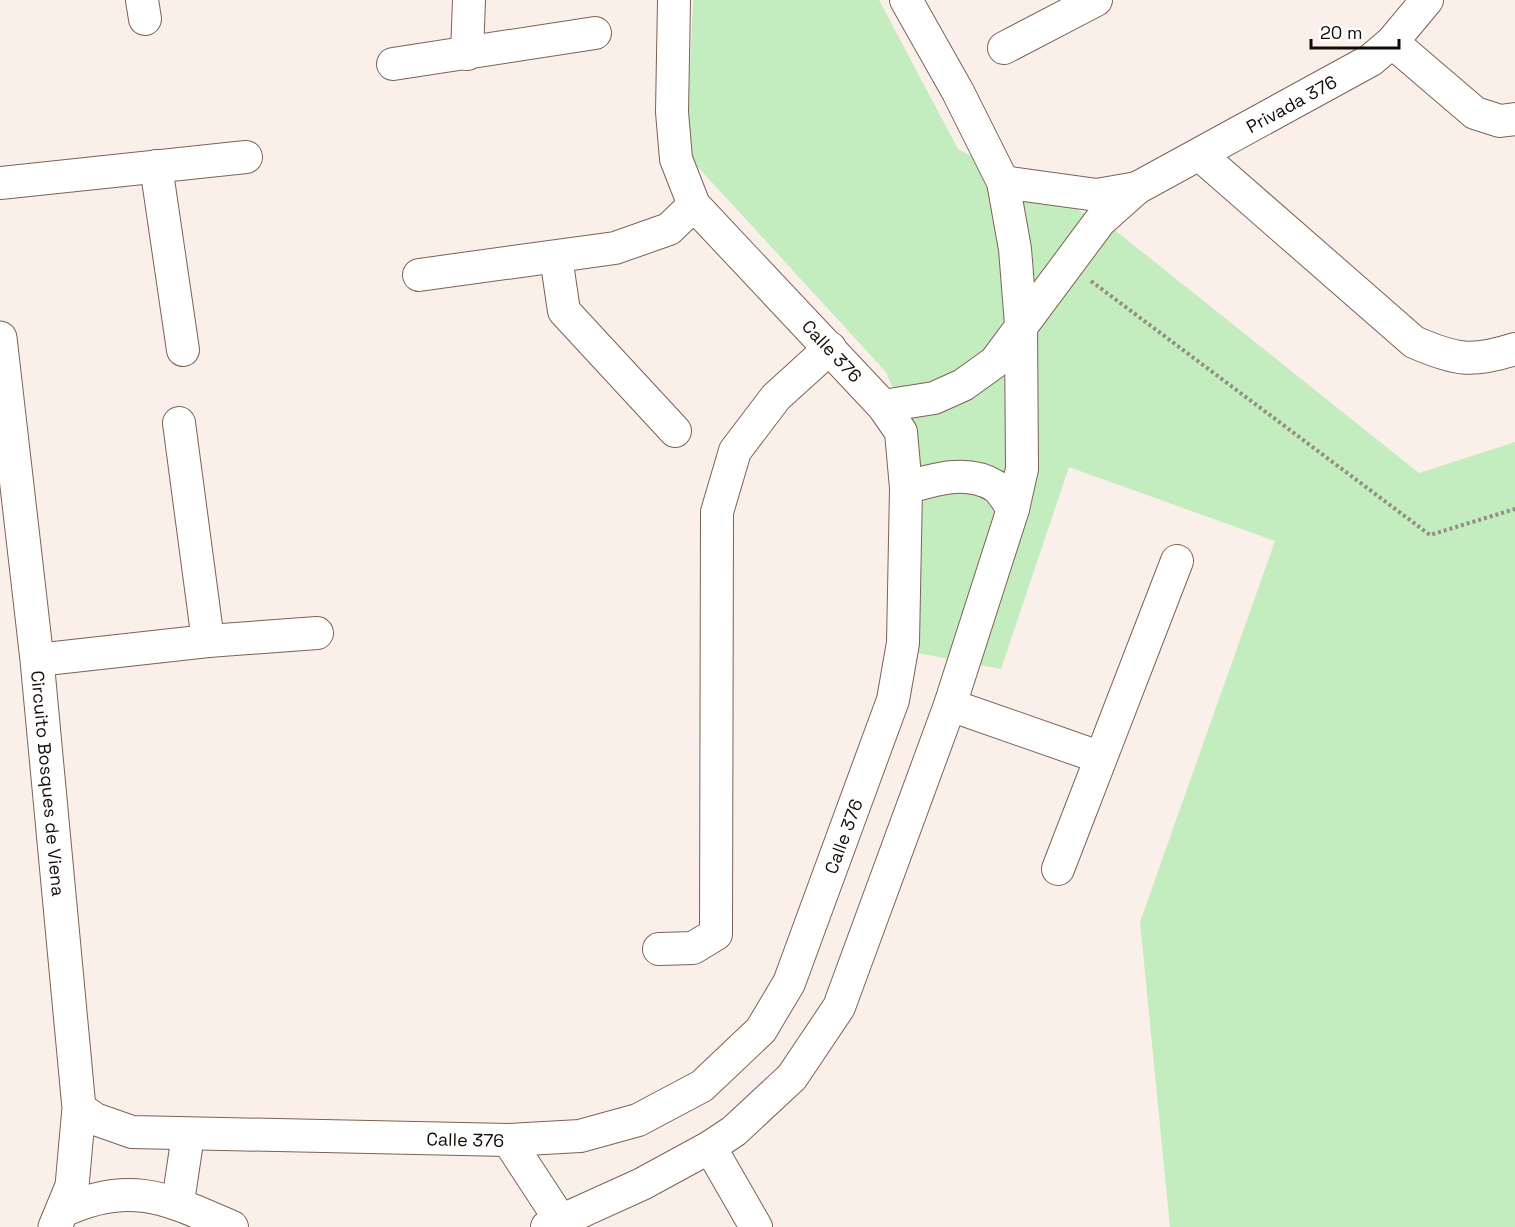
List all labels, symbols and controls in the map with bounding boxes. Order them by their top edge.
scale bar [1311,12,1400,50]
text: 20 m [1320,21,1363,44]
street label: Privada 376 [1242,70,1341,138]
street label: Calle 376 [797,315,867,387]
street label: Circuito Bosques de Viena [27,669,71,897]
street label: Calle 376 [819,796,867,877]
street label: Calle 376 [426,1127,505,1151]

